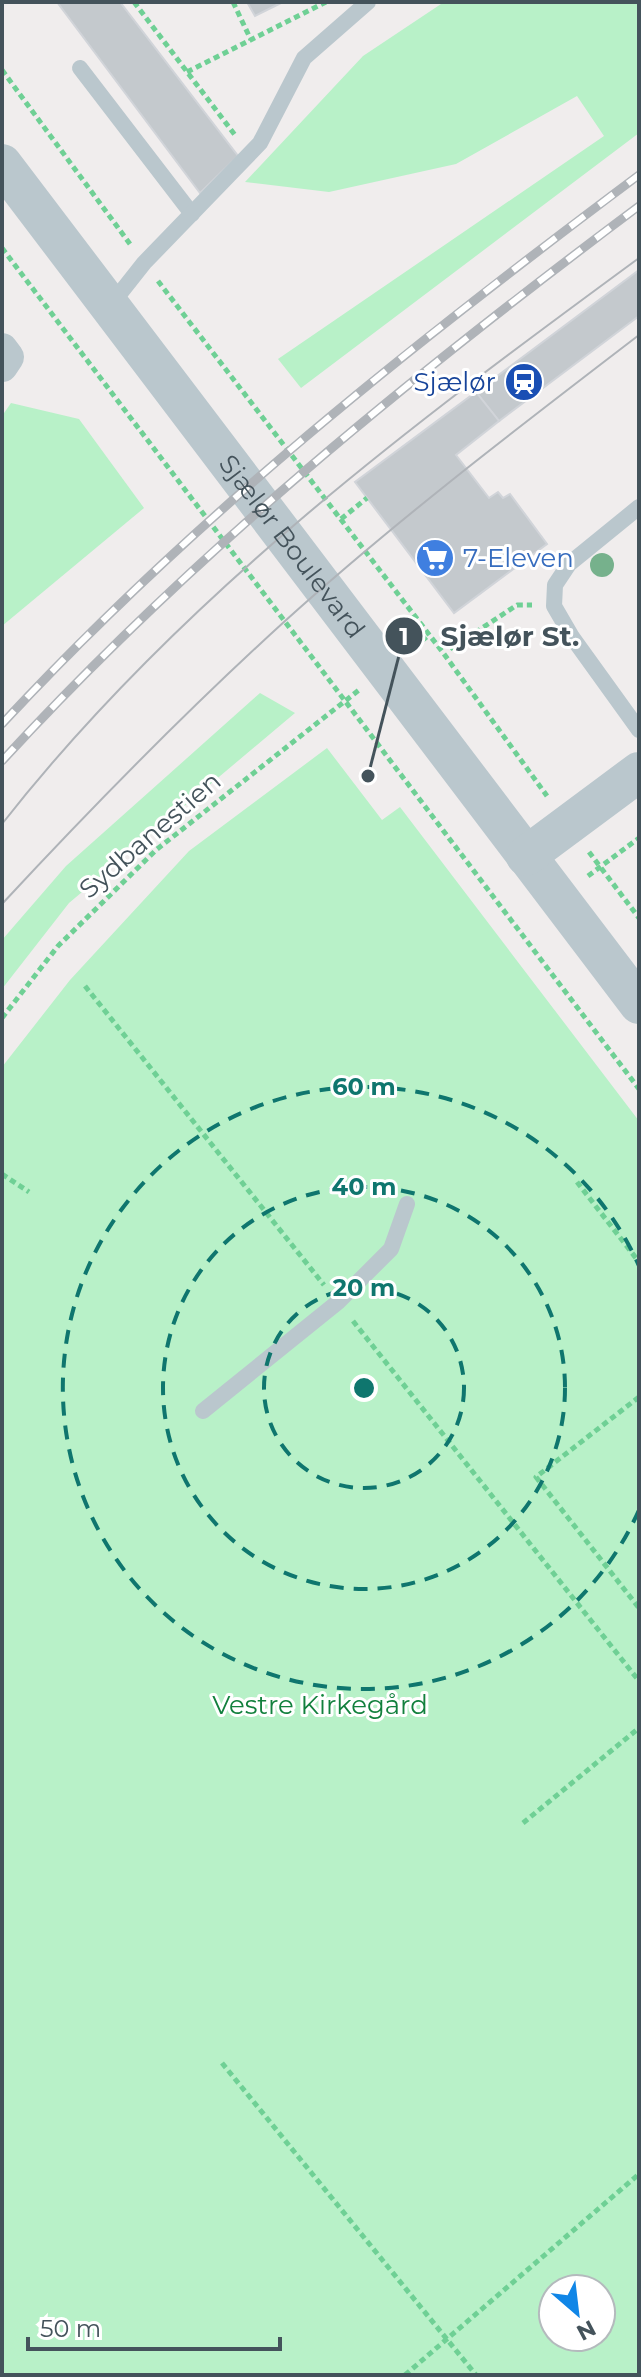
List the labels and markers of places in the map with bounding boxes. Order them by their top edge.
station icon: Sjælør [503,361,545,403]
place label: Sjælør [414,366,496,398]
supermarket icon: 7-Eleven [414,537,456,579]
place label: 7-Eleven [463,542,574,574]
callout: Sjælør St. [384,610,595,662]
centre of rings [350,1374,378,1402]

